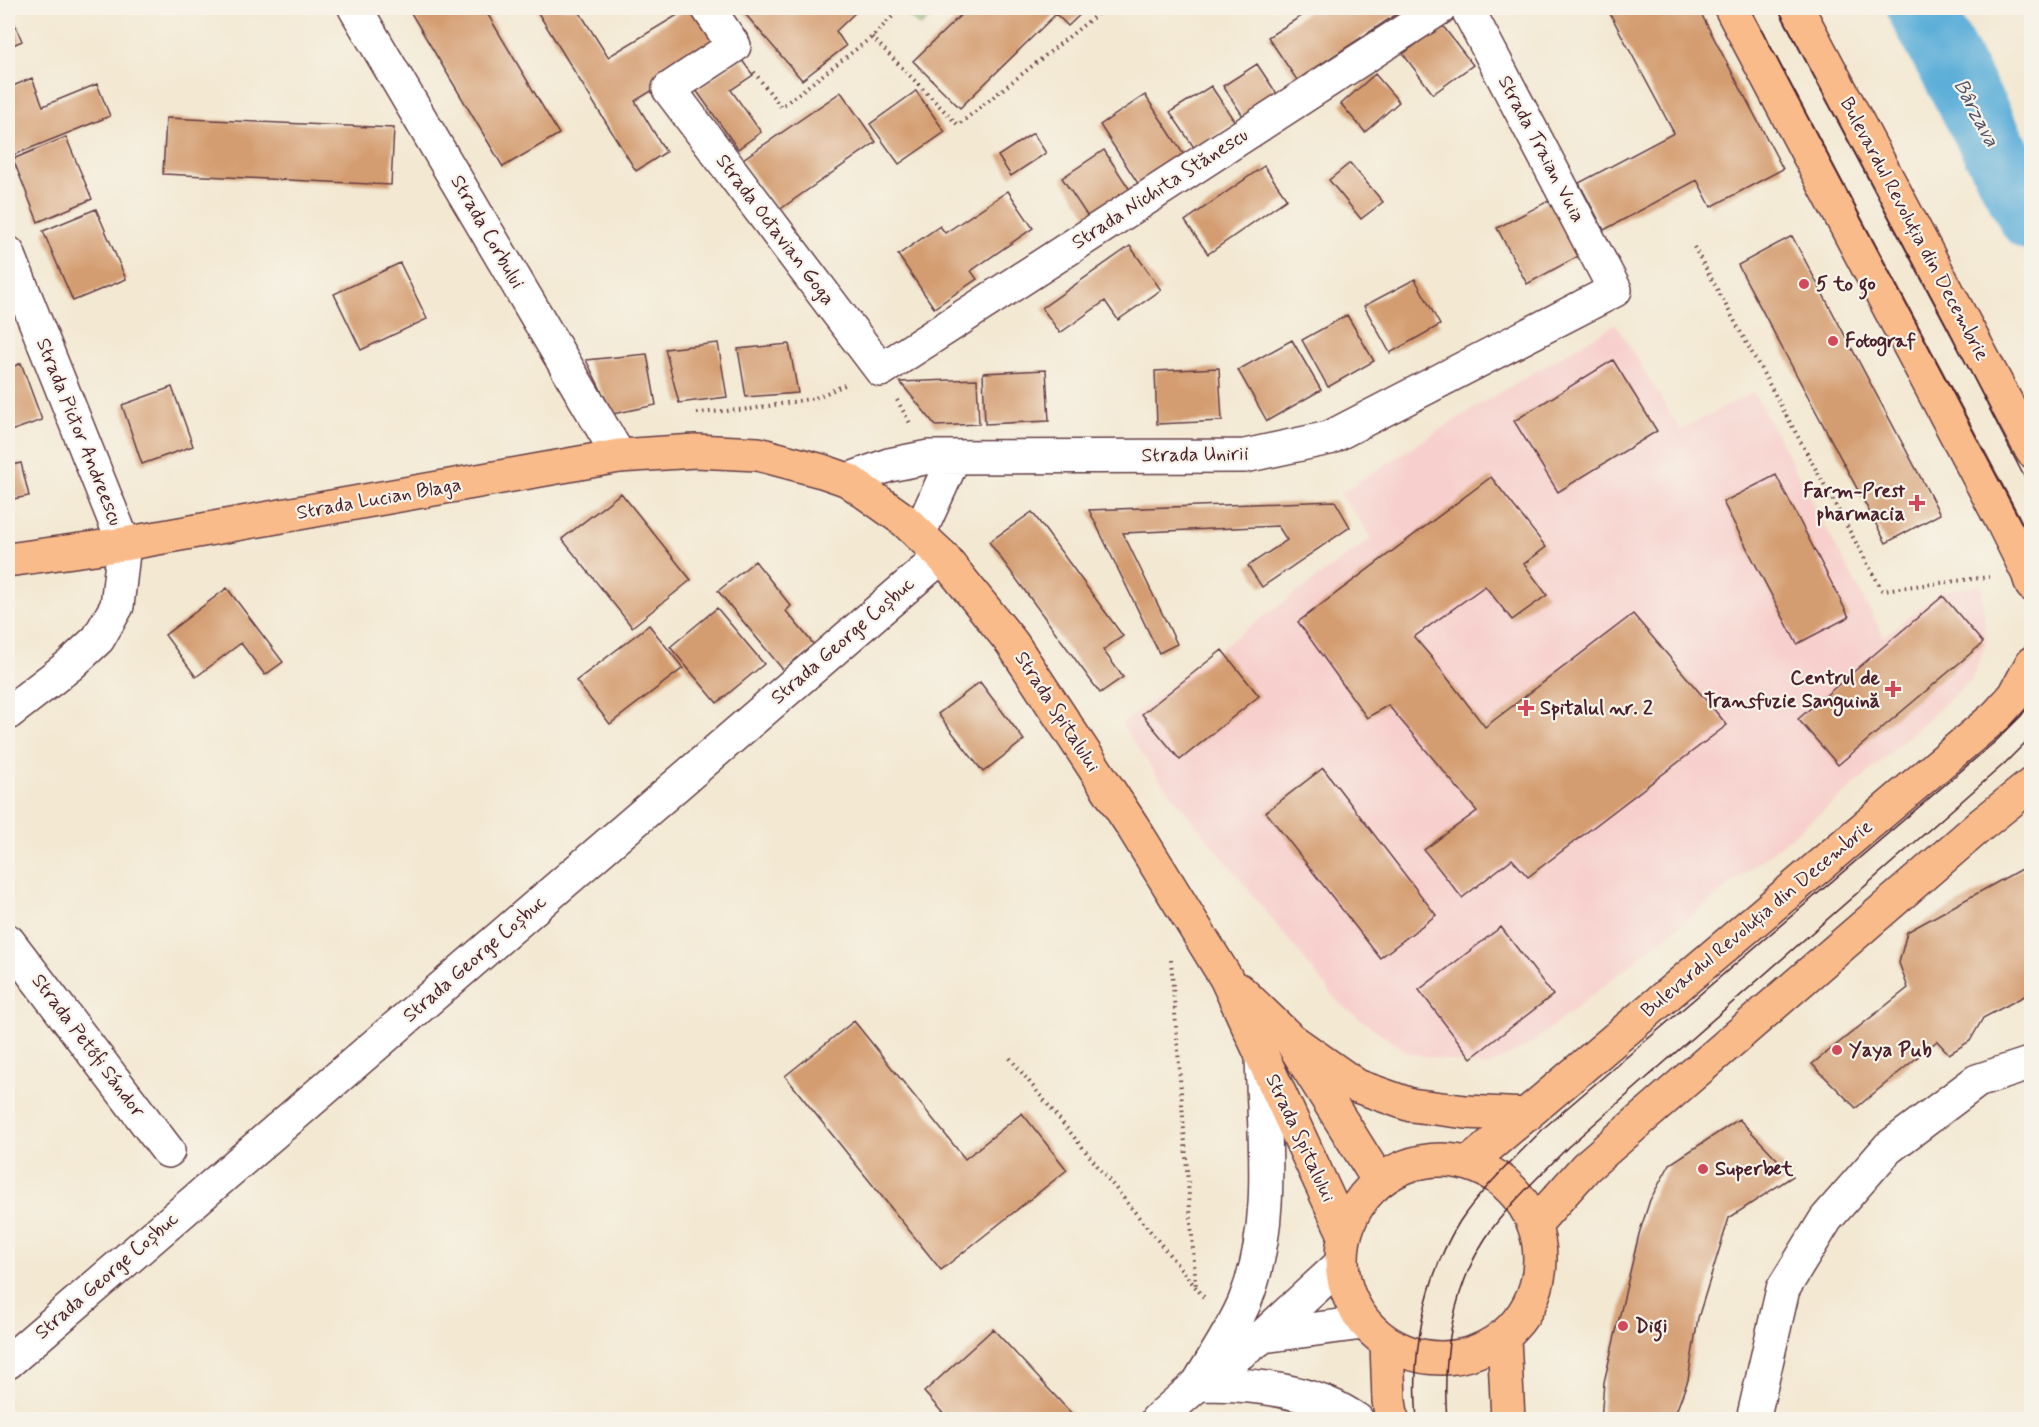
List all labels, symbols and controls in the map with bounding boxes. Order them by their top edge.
street label: Strada Traian Vuia [1491,71,1591,227]
water label: Bârzava [1946,74,2006,152]
street label: Bulevardul Revoluția din Decembrie [1833,93,1995,366]
street label: Strada Nichita Stănescu [1067,122,1253,256]
street label: Strada Octavian Goga [709,149,841,311]
street label: Strada Corbului [444,170,530,294]
place label: 5 to go [1816,271,1876,300]
marker: 5 to go [1797,277,1811,291]
place label: Fotograf [1845,328,1916,357]
street label: Strada Pictor Andreescu [29,334,129,530]
marker: Fotograf [1826,334,1840,348]
street label: Strada Unirii [1141,441,1249,469]
street label: Strada Lucian Blaga [295,471,463,527]
place label: Farm-Prest pharmacia [1803,478,1905,528]
marker: Farm-Prest pharmacia [1910,496,1924,510]
street label: Strada George Coșbuc [765,571,921,711]
street label: Strada Spitalului [1008,646,1106,778]
place label: Centrul de Transfuzie Sanguină [1704,665,1881,717]
marker: Centrul de Transfuzie Sanguină [1884,680,1902,698]
place label: Spitalul nr. 2 [1540,695,1653,722]
marker: Spitalul nr. 2 [1517,699,1535,717]
street label: Bulevardul Revoluția din Decembrie [1635,814,1879,1024]
street label: Strada George Coșbuc [397,889,553,1029]
street label: Strada Petőfi Sándor [25,969,151,1124]
place label: Yaya Pub [1849,1037,1932,1064]
marker: Yaya Pub [1830,1043,1844,1057]
street label: Strada Spitalului [1258,1069,1342,1207]
place label: Superbet [1715,1156,1795,1183]
marker: Superbet [1696,1162,1710,1176]
street label: Strada George Coșbuc [29,1206,185,1346]
place label: Digi [1635,1313,1667,1342]
marker: Digi [1616,1319,1630,1333]

